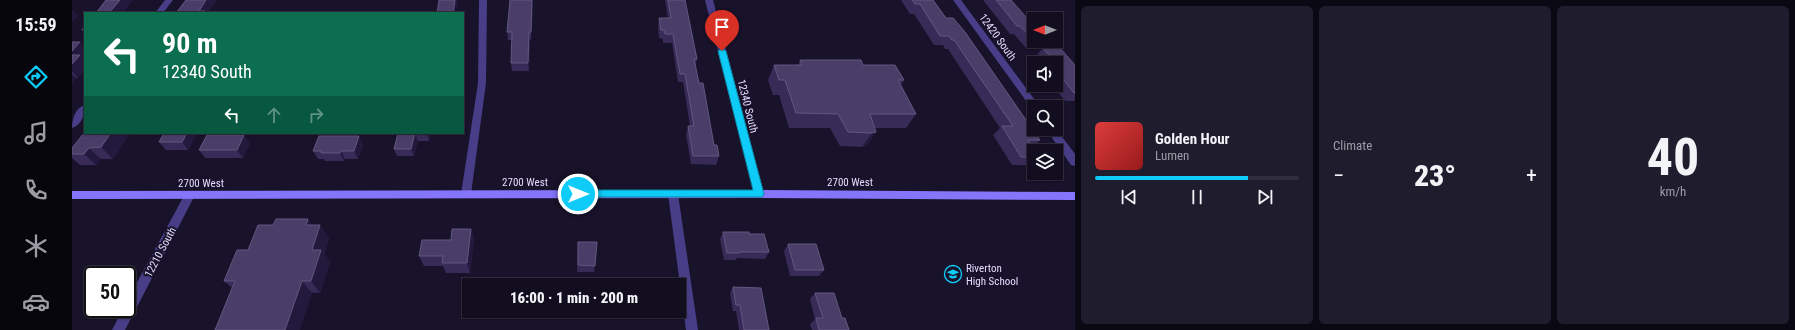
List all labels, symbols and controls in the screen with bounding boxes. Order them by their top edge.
pin [705,10,739,51]
street label: 12420 South [976,11,1019,63]
north arrow [1027,12,1063,48]
map controls [1027,12,1063,180]
text: 15:59 [15,14,57,35]
icon: arrive [711,16,733,38]
text: 90 m [162,27,218,60]
icon: left [96,28,148,80]
button: sound [1027,56,1063,92]
text: 12340 South [162,61,252,82]
icon: directions [22,63,50,91]
street label: 12340 South [735,78,760,134]
button: search [1027,100,1063,136]
icon: left [221,104,243,126]
icon: ahead [263,104,285,126]
icon: right [305,104,327,126]
icon: music [22,119,50,147]
text: 40 [1647,127,1699,188]
text: Golden Hour [1155,130,1230,148]
text: Climate [1333,138,1372,153]
button: layers [1027,144,1063,180]
text: Lumen [1155,148,1189,163]
text: 23° [1414,158,1456,193]
text: − [1333,163,1344,188]
text: + [1526,163,1537,188]
position arrow [557,173,599,215]
icon: phone [22,176,50,204]
street label: 2700 West [502,176,548,189]
street label: 2700 West [827,176,873,189]
street label: 2700 West [178,177,224,190]
text: km/h [1660,184,1686,199]
icon: previous [1118,186,1140,208]
icon: pause [1186,186,1208,208]
icon: next [1254,186,1276,208]
street label: 12210 South [142,225,179,279]
icon: climate [22,232,50,260]
place label: Riverton High School [966,262,1018,288]
school or university icon: Riverton High School [943,264,963,284]
speed limit sign: 50 [84,266,136,318]
icon: car [22,288,50,316]
text: 16:00 · 1 min · 200 m [510,289,638,307]

